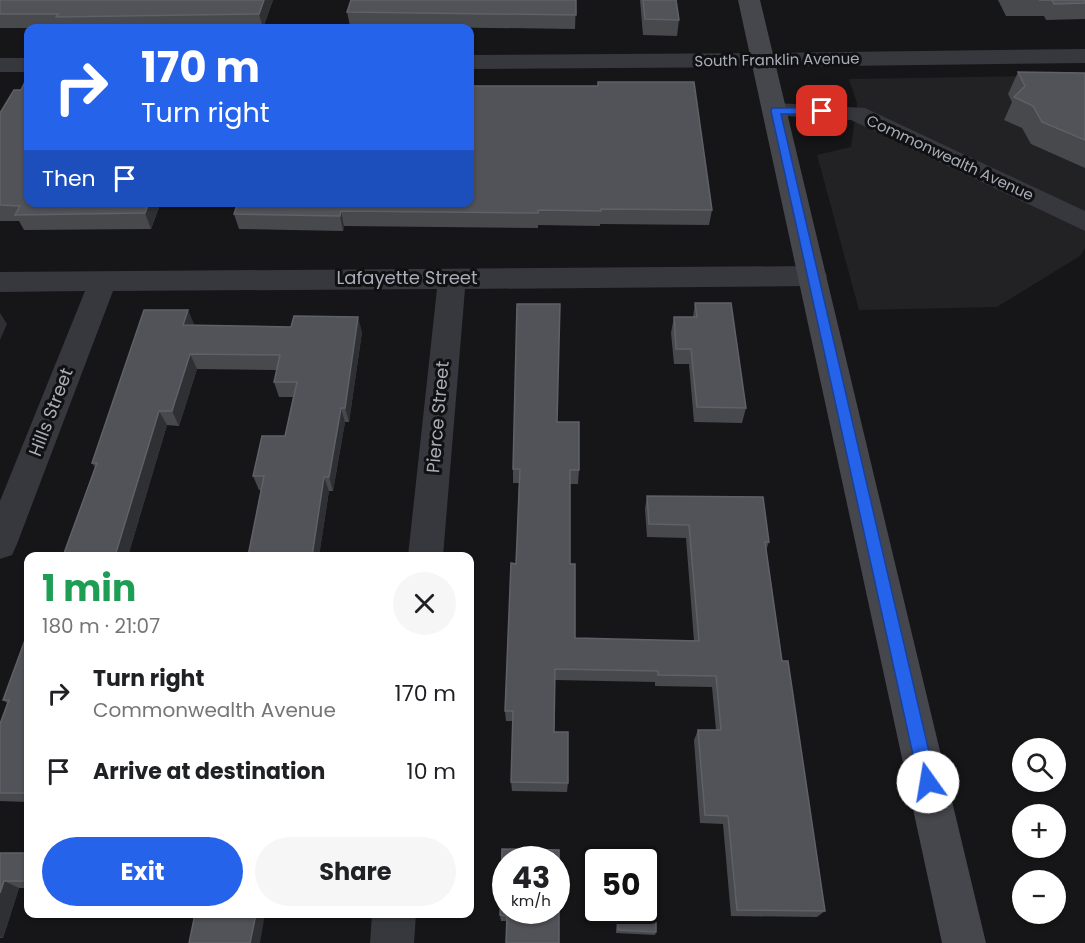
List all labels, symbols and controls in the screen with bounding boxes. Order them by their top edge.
text: 170 m [141,38,260,97]
icon: right [42,48,120,126]
street label: South Franklin Avenue [694,48,860,71]
pin [796,85,847,136]
text: Turn right [141,94,270,131]
icon: arrive [805,94,838,127]
street label: Commonwealth Avenue [863,110,1037,206]
icon: arrive [108,162,141,195]
text: Then [42,163,96,194]
street label: Lafayette Street [336,265,478,290]
street label: Pierce Street [420,360,455,474]
street label: Hills Street [22,364,79,460]
text: 1 min [42,563,136,614]
button: close [393,572,456,635]
text: 180 m · 21:07 [42,612,160,640]
text: Turn right [93,663,204,694]
icon: right [42,677,75,710]
text: 170 m [395,678,456,709]
text: Commonwealth Avenue [93,696,336,724]
map controls [1012,738,1066,924]
button: search [1012,738,1066,792]
position arrow [896,750,960,814]
icon: arrive [42,755,75,788]
text: Arrive at destination [93,756,325,787]
text: 10 m [407,756,456,787]
button: + [1012,804,1066,858]
button: Exit [42,837,243,906]
button: Share [255,837,456,906]
speed limit sign: 50 [582,846,660,924]
text: 43 [512,856,550,899]
button: − [1012,870,1066,924]
text: km/h [511,890,551,911]

